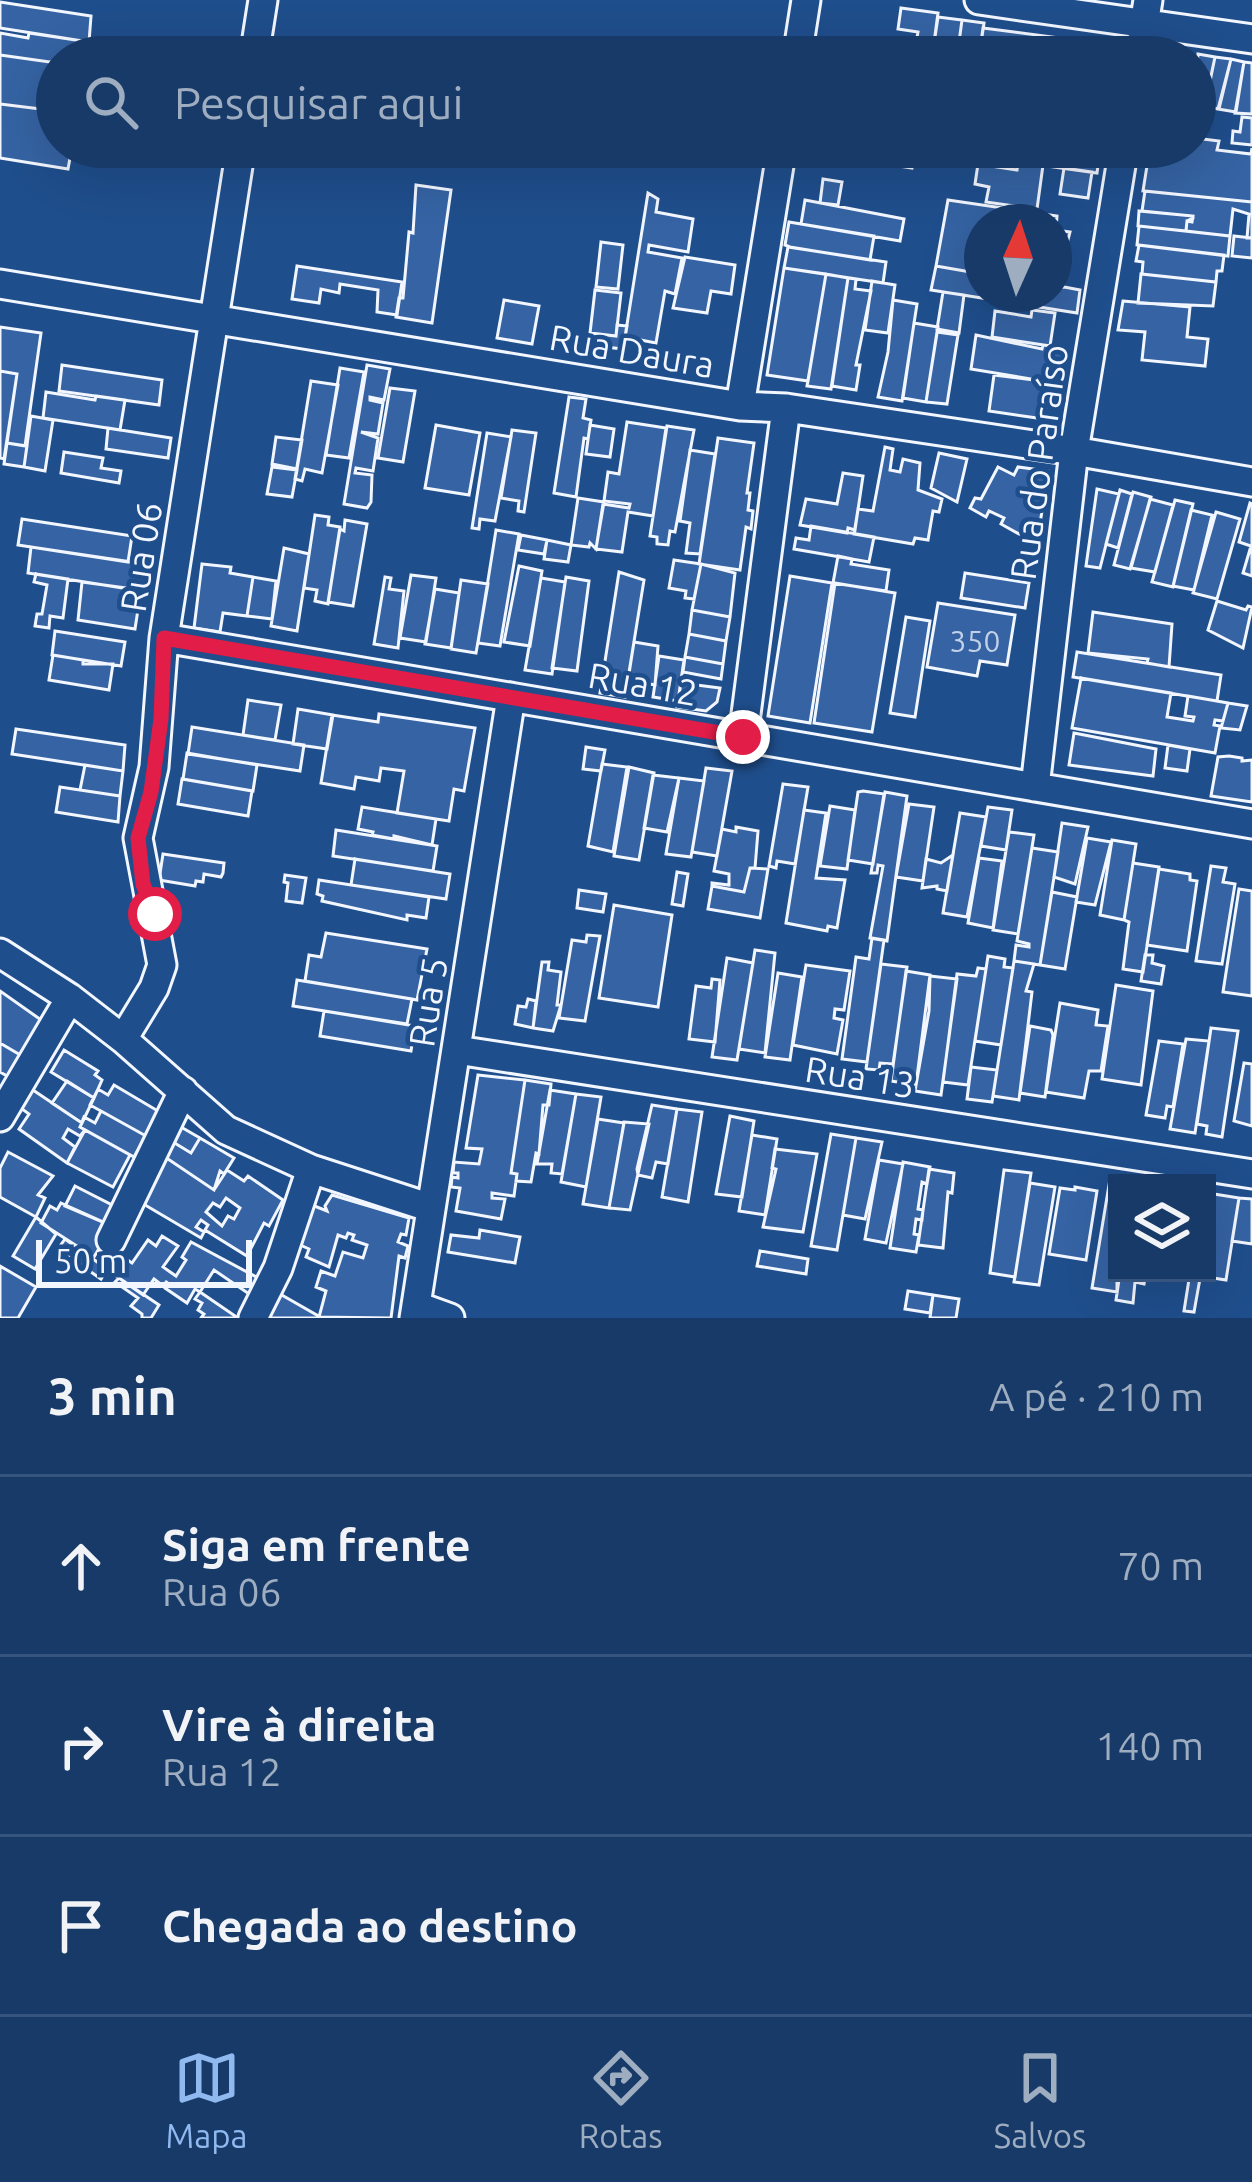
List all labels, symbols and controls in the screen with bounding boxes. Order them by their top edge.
search box [36,36,1216,168]
icon: search [78,69,144,135]
text: Pesquisar aqui [174,77,463,128]
north arrow [964,204,1072,312]
street label: Rua Daura [547,316,718,385]
street label: Rua do Paraíso [1002,342,1075,582]
street label: Rua 06 [112,499,169,615]
house number: 350 [950,624,1000,658]
street label: Rua 12 [585,654,701,713]
route end [716,710,770,764]
route start [128,887,182,941]
street label: Rua 5 [400,954,455,1050]
street label: Rua 13 [802,1048,918,1105]
map controls [1108,1174,1216,1282]
button: layers [1108,1174,1216,1282]
scale bar [36,1234,252,1287]
text: 50 m [54,1242,127,1279]
text: 3 min [48,1367,177,1425]
text: A pé · 210 m [989,1375,1204,1418]
text: Siga em frente [162,1519,471,1570]
icon: ahead [48,1533,114,1599]
text: 70 m [1117,1544,1204,1587]
text: Rua 06 [162,1570,282,1613]
text: Vire à direita [162,1699,437,1750]
icon: right [48,1713,114,1779]
text: 140 m [1095,1724,1204,1767]
text: Rua 12 [162,1750,282,1793]
icon: arrive [48,1893,114,1959]
text: Chegada ao destino [162,1900,578,1951]
tab: Mapa [166,2045,247,2154]
tab: Rotas [579,2045,663,2154]
tab: Salvos [994,2045,1086,2154]

